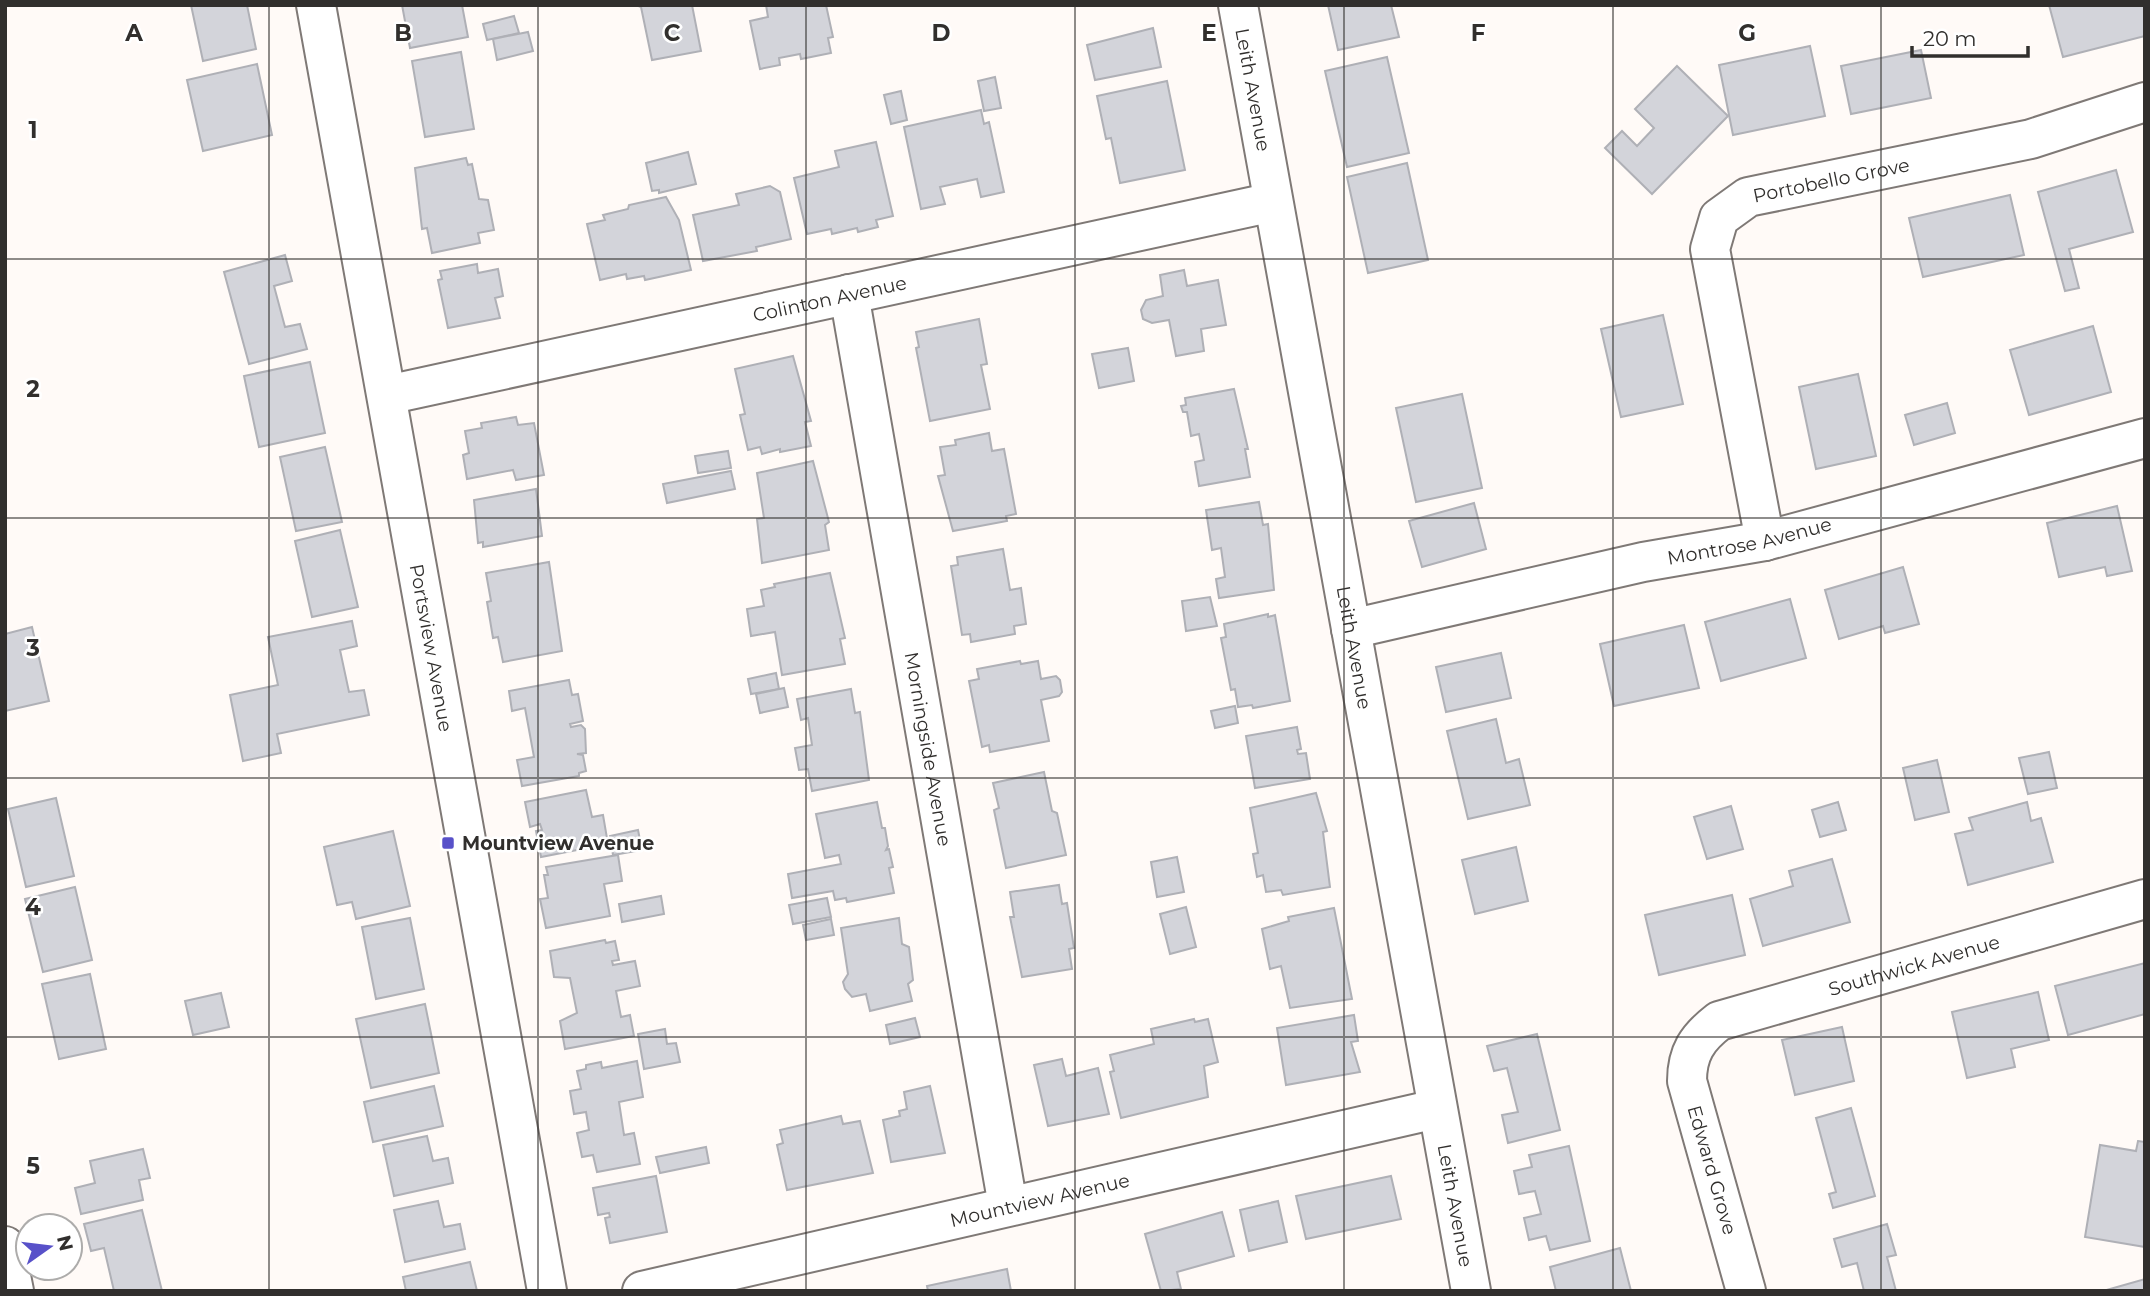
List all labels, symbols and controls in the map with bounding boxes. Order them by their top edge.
scale bar [1912,14,2028,58]
text: A [124,19,143,47]
text: B [394,19,412,47]
text: C [664,19,681,47]
text: D [932,19,951,47]
text: E [1201,19,1217,47]
text: F [1471,19,1486,47]
text: G [1738,19,1756,47]
street label: Leith Avenue [1231,26,1276,153]
text: 20 m [1923,26,1977,51]
text: 1 [28,116,38,144]
street label: Portobello Grove [1751,153,1911,207]
street label: Colinton Avenue [750,271,909,327]
text: 2 [26,375,40,403]
street label: Montrose Avenue [1665,512,1834,569]
street label: Portsview Avenue [405,562,458,734]
street label: Leith Avenue [1332,584,1377,711]
text: 3 [25,634,40,662]
street label: Morningside Avenue [900,650,957,848]
place label: Mountview Avenue [462,832,654,855]
marker: Mountview Avenue [440,835,456,851]
text: 4 [25,893,41,921]
street label: Southwick Avenue [1826,930,2002,1001]
street label: Edward Grove [1683,1103,1741,1237]
street label: Leith Avenue [1433,1142,1478,1269]
text: 5 [26,1152,40,1180]
street label: Mountview Avenue [948,1168,1132,1232]
north arrow [14,1212,84,1282]
text: N [52,1233,78,1253]

